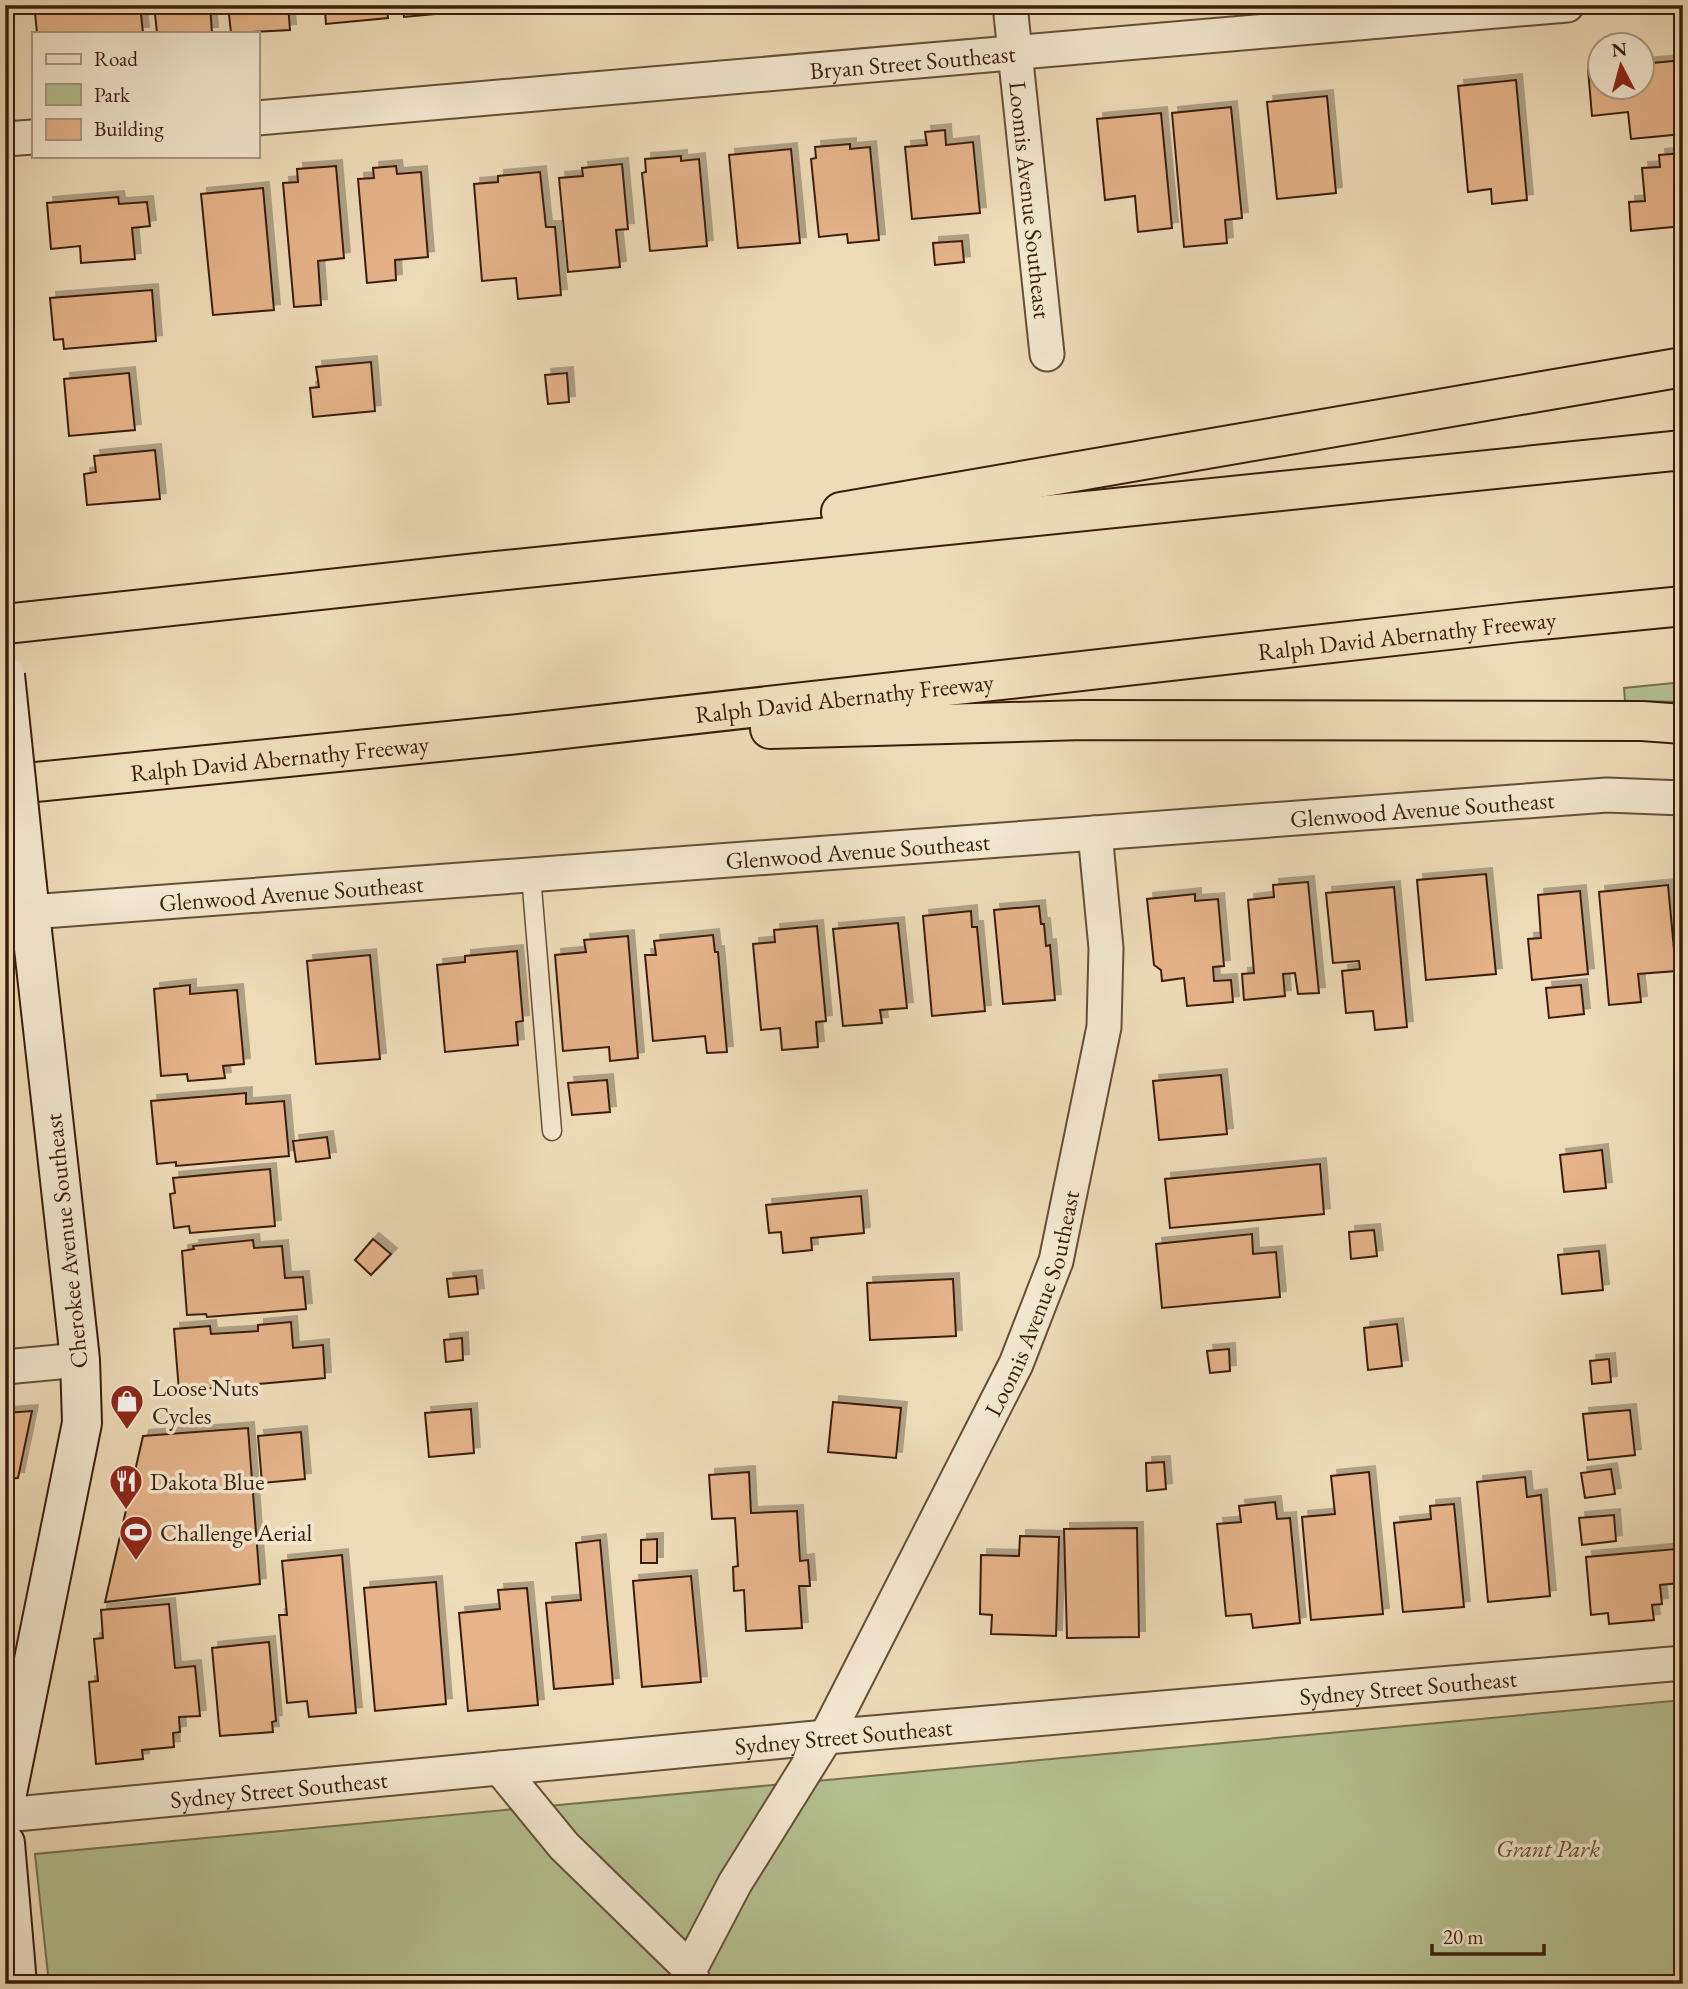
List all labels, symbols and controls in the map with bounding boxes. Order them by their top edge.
legend [32,32,259,158]
north arrow [1586,32,1656,102]
text: N [1610,36,1629,63]
street label: Bryan Street Southeast [808,37,1017,86]
text: Road [94,45,138,72]
street label: Loomis Avenue Southeast [1003,80,1059,321]
text: Park [94,81,131,108]
text: Building [94,115,164,142]
street label: Ralph David Abernathy Freeway [1256,603,1558,667]
street label: Ralph David Abernathy Freeway [694,665,996,730]
street label: Ralph David Abernathy Freeway [129,727,431,788]
street label: Glenwood Avenue Southeast [1289,783,1556,834]
street label: Glenwood Avenue Southeast [724,825,991,876]
street label: Glenwood Avenue Southeast [158,867,425,918]
street label: Cherokee Avenue Southeast [37,1111,95,1370]
street label: Loomis Avenue Southeast [977,1187,1086,1421]
place label: Loose Nuts Cycles [152,1372,259,1431]
shop icon: Loose Nuts Cycles [108,1382,146,1431]
restaurant icon: Dakota Blue [107,1462,145,1511]
place label: Dakota Blue [150,1466,265,1497]
sports icon: Challenge Aerial [117,1513,155,1562]
place label: Challenge Aerial [160,1517,313,1548]
street label: Sydney Street Southeast [1298,1662,1519,1712]
street label: Sydney Street Southeast [733,1711,954,1761]
street label: Sydney Street Southeast [169,1763,389,1815]
park label: Grant Park [1496,1833,1600,1864]
scale bar [1432,1912,1544,1956]
text: 20 m [1443,1923,1484,1950]

